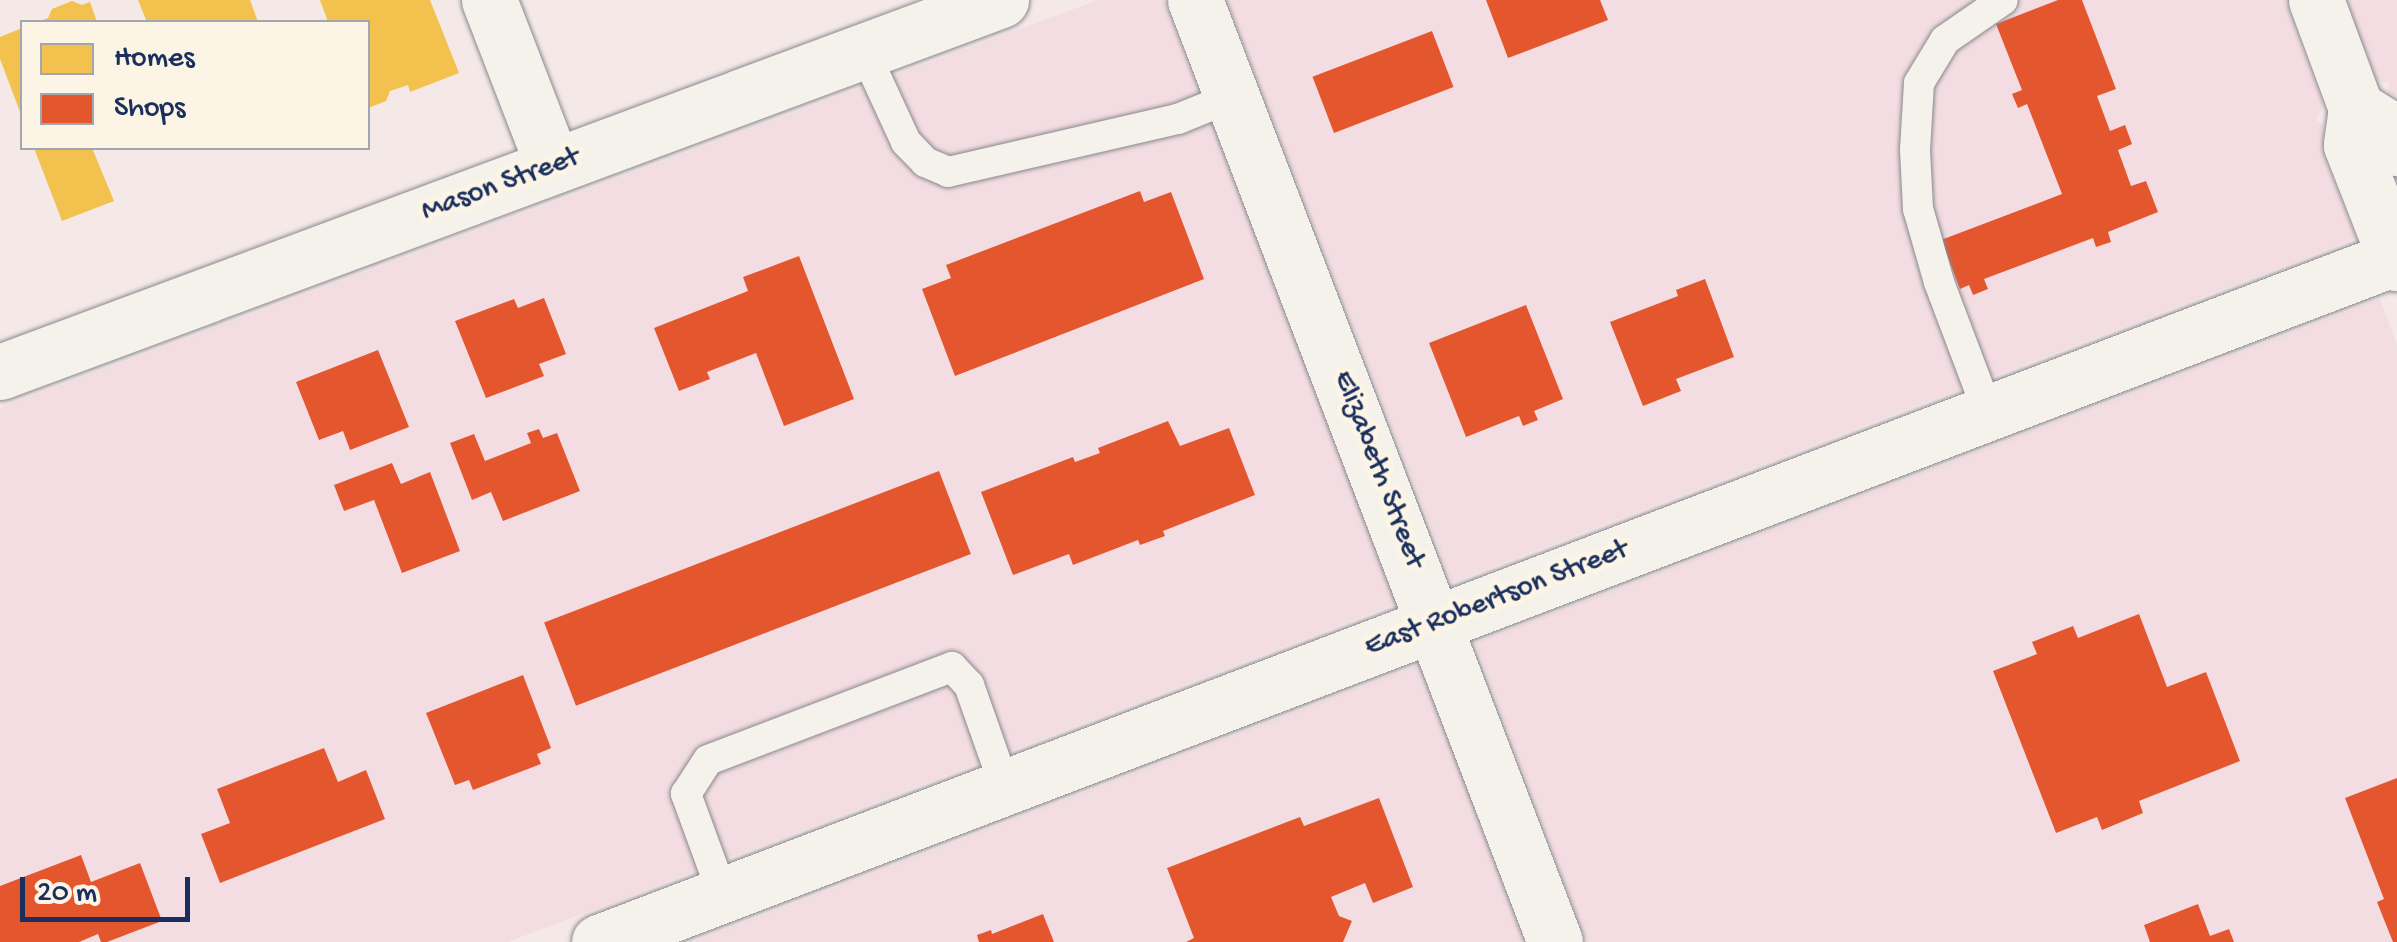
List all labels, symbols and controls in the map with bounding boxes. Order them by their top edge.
legend [20,20,370,150]
text: Homes [114,42,195,77]
text: Shops [114,92,185,127]
street label: Mason Street [417,141,585,231]
street label: Elizabeth Street [1323,366,1431,574]
street label: East Robertson Street [1360,533,1634,667]
scale bar [25,857,195,919]
text: 20 m [37,877,97,912]

